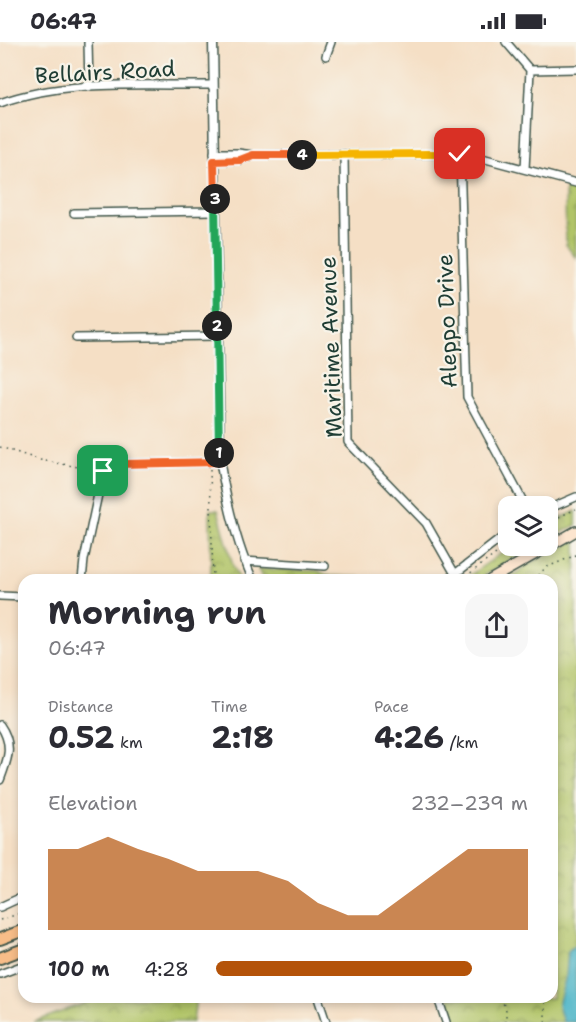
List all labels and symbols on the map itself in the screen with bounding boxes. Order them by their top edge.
street label: Bellairs Road [34,54,176,90]
pin [434,128,485,179]
pin: 4 [287,140,317,170]
pin: 3 [200,184,230,214]
street label: Aleppo Drive [430,253,464,389]
street label: Maritime Avenue [313,256,349,438]
pin: 2 [202,311,232,341]
pin: 1 [204,438,234,468]
pin [77,445,128,496]

